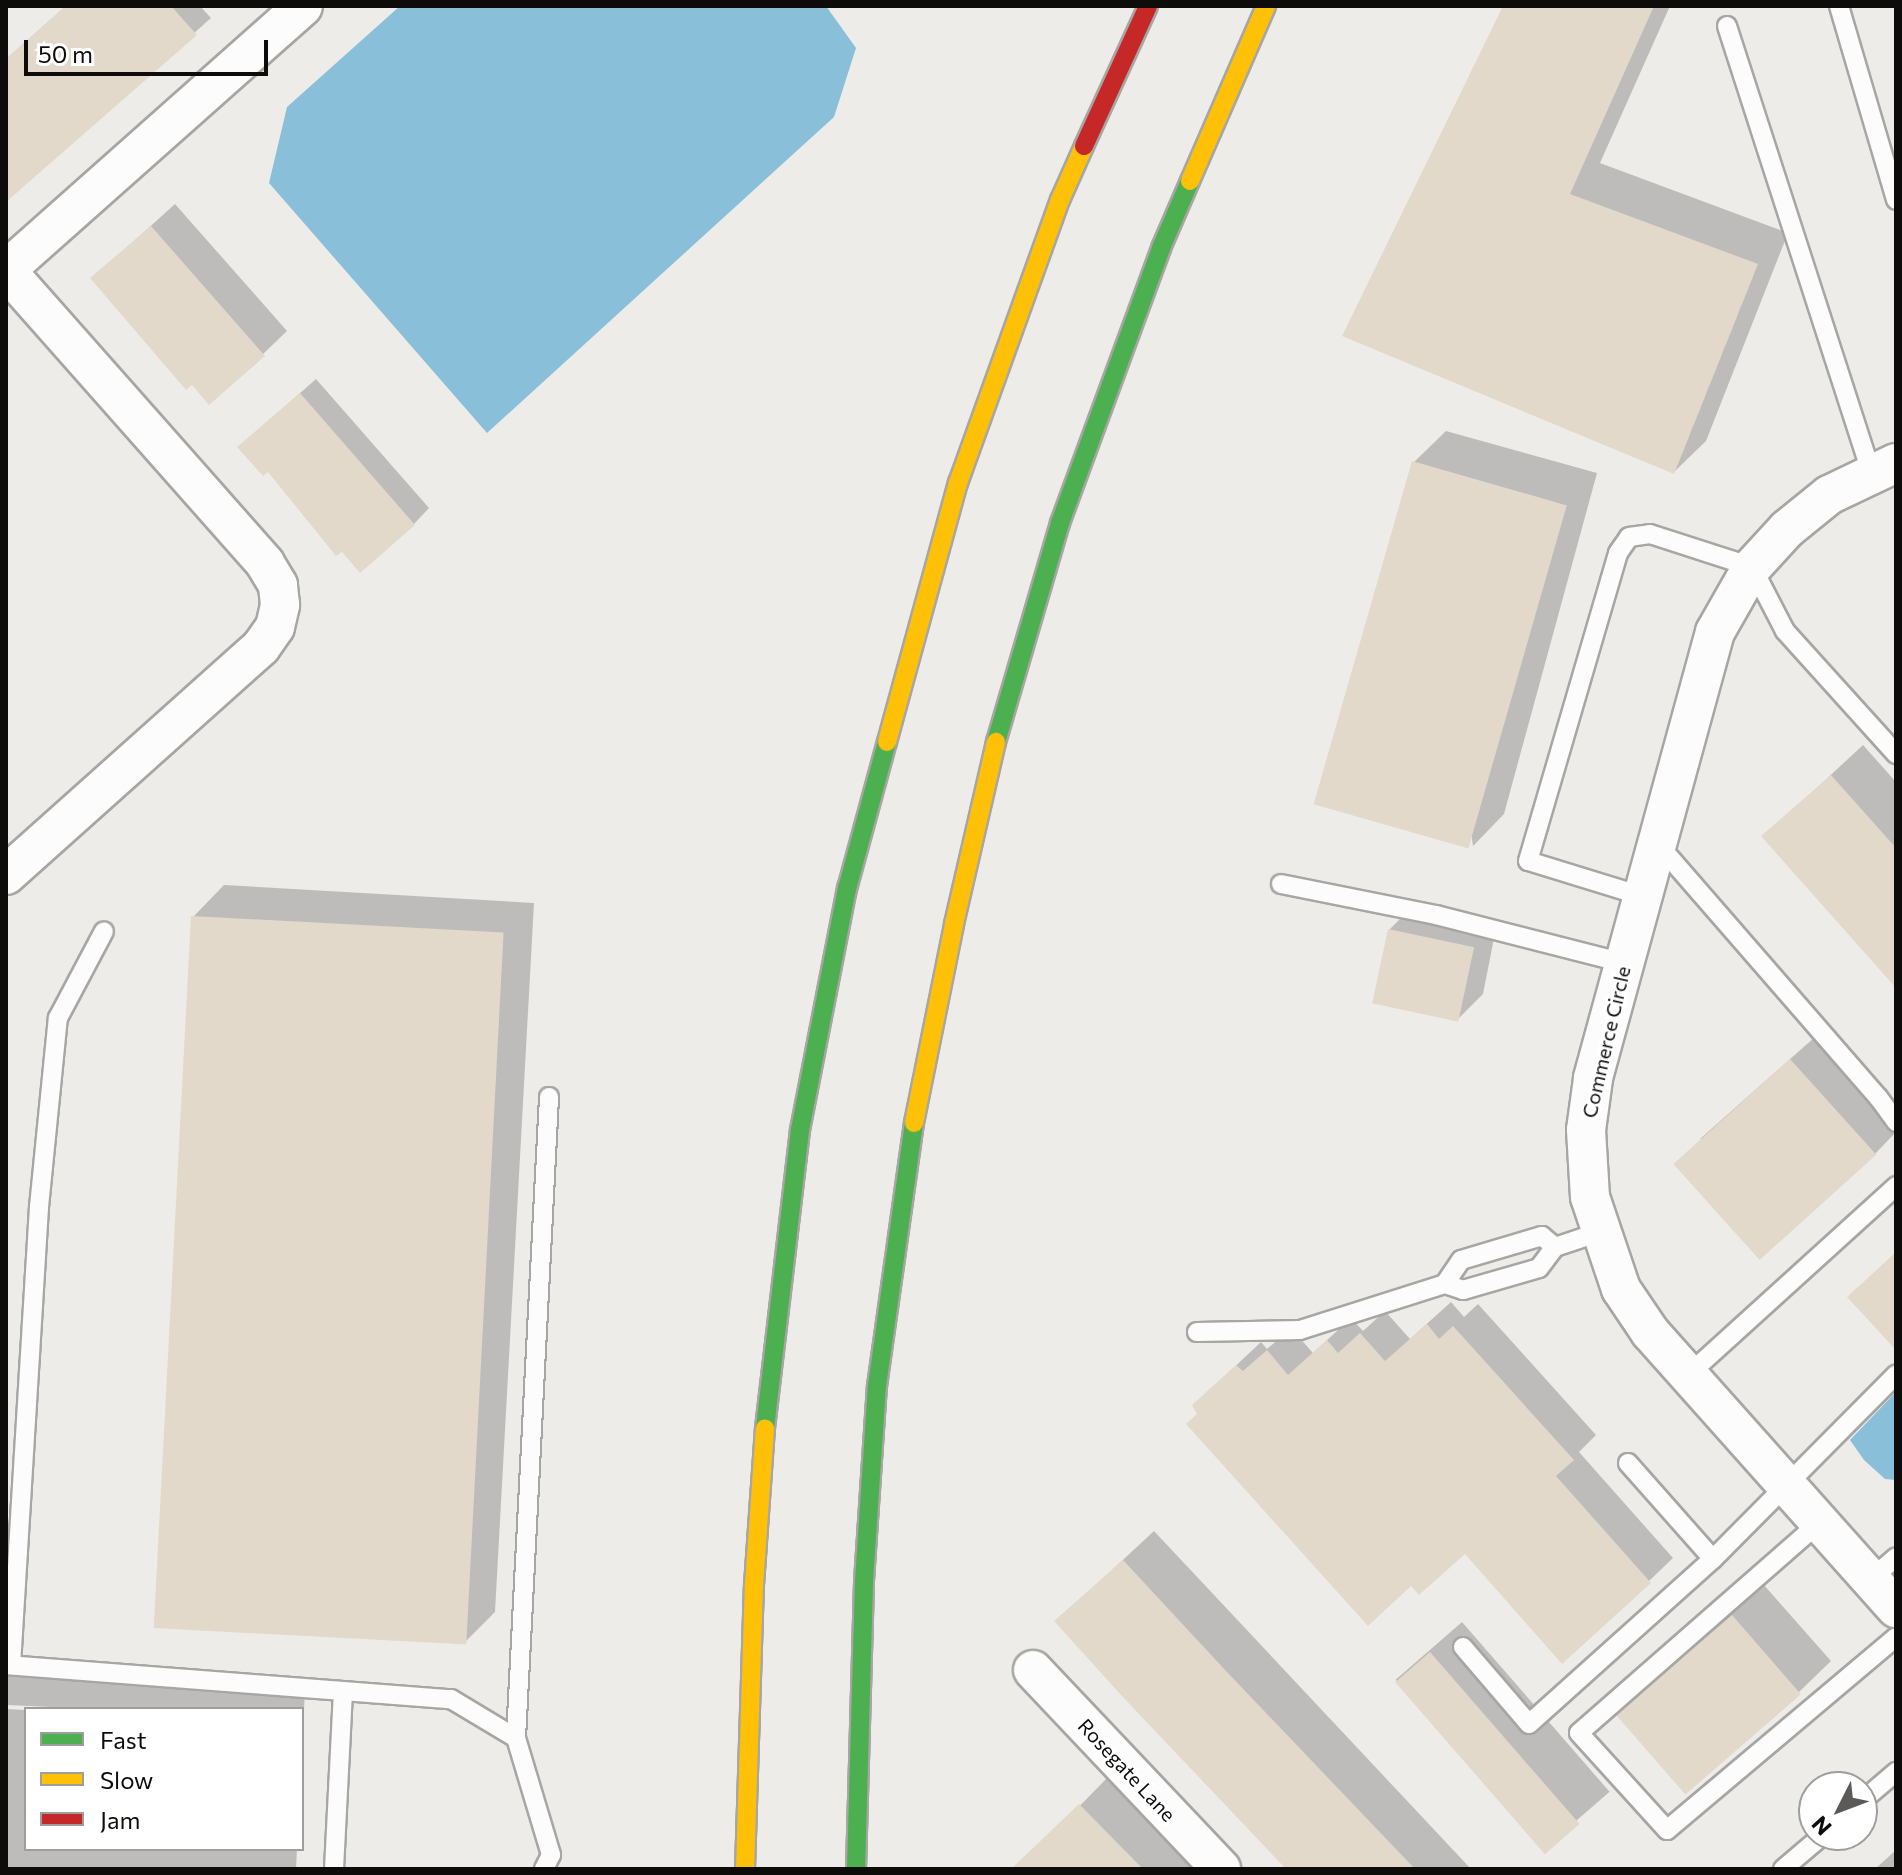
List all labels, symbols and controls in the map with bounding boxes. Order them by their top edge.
scale bar [28,24,272,74]
text: 50 m [38,39,93,68]
street label: Commerce Circle [1577,964,1635,1120]
legend [24,1707,304,1851]
street label: Rosegate Lane [1073,1714,1181,1826]
text: Fast [100,1725,147,1754]
text: Slow [100,1765,153,1794]
north arrow [1798,1771,1878,1851]
text: Jam [100,1805,140,1834]
text: N [1806,1811,1837,1841]

